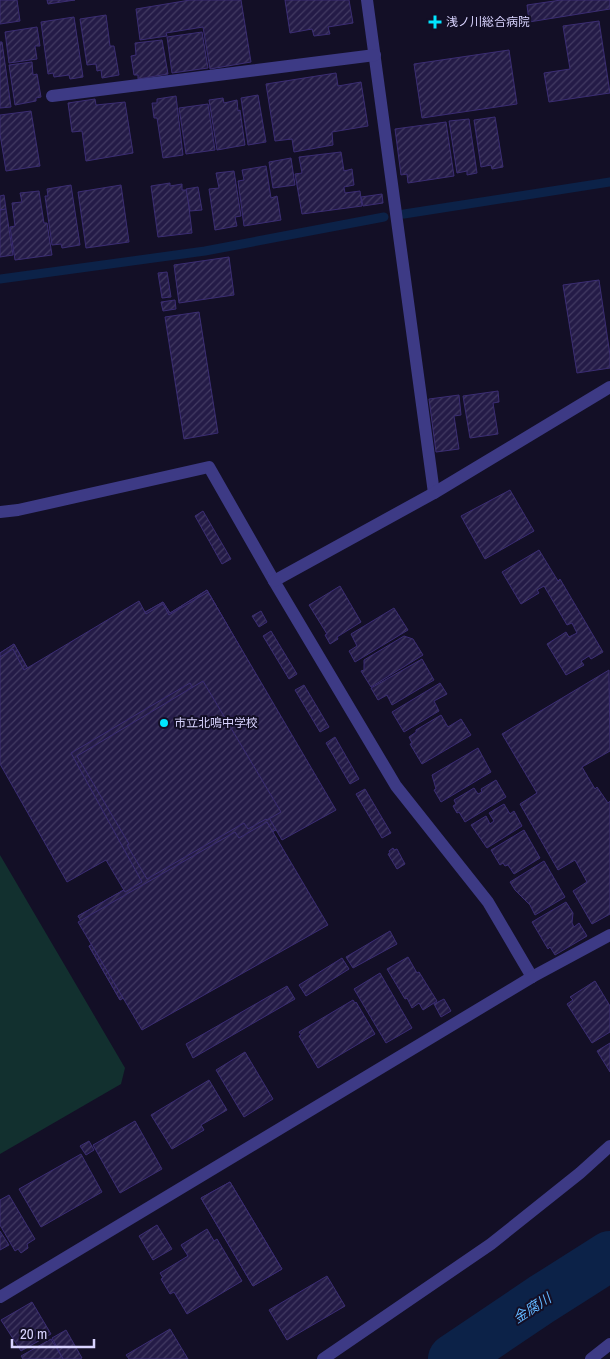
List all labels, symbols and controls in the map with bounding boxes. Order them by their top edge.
place label: 浅ノ川総合病院 [446,14,530,30]
marker: 浅ノ川総合病院 [428,15,442,29]
place label: 市立北鳴中学校 [174,715,258,731]
marker: 市立北鳴中学校 [158,717,170,729]
water label: 金腐川 [509,1288,556,1327]
scale bar [12,1316,95,1348]
text: 20 m [20,1323,47,1344]

